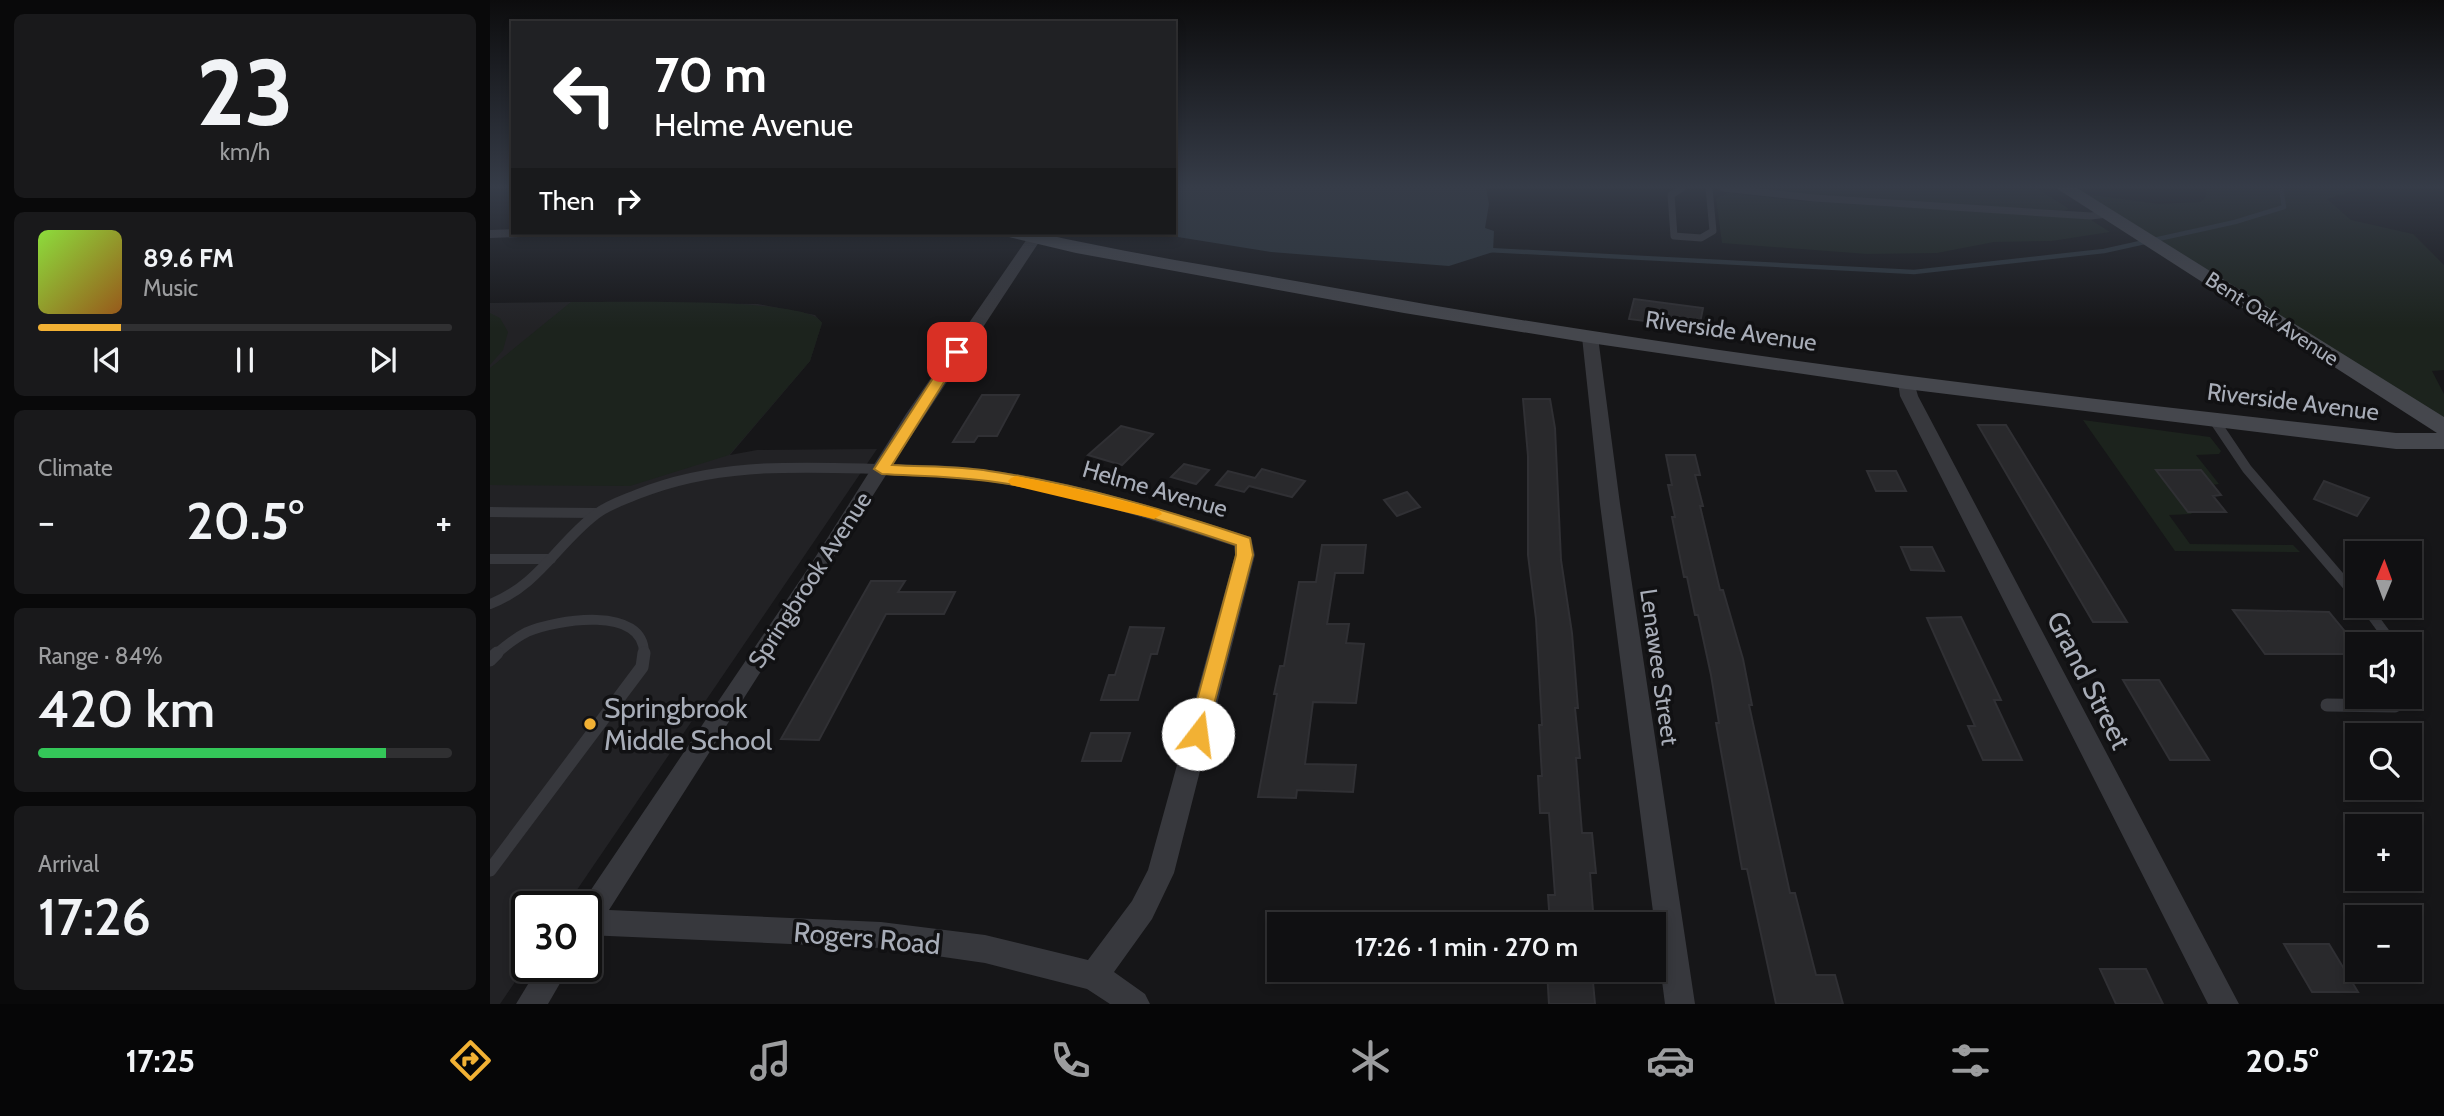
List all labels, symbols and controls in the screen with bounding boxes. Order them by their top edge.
text: 23 [196,37,294,148]
text: 70 m [654,45,767,104]
icon: left [539,49,630,140]
text: Helme Avenue [654,105,853,144]
text: km/h [220,138,270,166]
icon: right [609,182,647,220]
text: Then [539,185,595,217]
text: 89.6 FM [143,242,234,274]
street label: Bent Oak Avenue [2201,266,2344,371]
text: Music [143,274,198,302]
street label: Riverside Avenue [1643,304,1819,357]
pin [927,322,987,382]
icon: arrive [938,333,976,371]
icon: previous [88,341,126,379]
icon: pause [226,341,264,379]
icon: next [364,341,402,379]
street label: Riverside Avenue [2205,377,2381,426]
text: Climate [38,454,113,482]
street label: Helme Avenue [1079,454,1231,523]
street label: Springbrook Avenue [742,486,877,673]
text: 20.5° [186,489,304,552]
text: − [38,498,55,545]
text: + [435,498,452,545]
north arrow [2345,541,2422,618]
map controls [2345,541,2422,982]
street label: Lenawee Street [1634,587,1685,747]
street label: Grand Street [2040,605,2138,755]
button: sound [2345,632,2422,709]
text: Range · 84% [38,642,163,670]
text: 420 km [38,677,215,740]
place label: Springbrook Middle School [604,691,773,757]
position arrow [1161,697,1235,771]
marker: Springbrook Middle School [582,716,598,732]
button: search [2345,723,2422,800]
button: + [2345,814,2422,891]
text: Arrival [38,850,99,878]
text: 17:26 [38,885,151,948]
speed limit sign: 30 [511,891,602,982]
button: − [2345,905,2422,982]
street label: Rogers Road [792,915,942,961]
text: 17:26 · 1 min · 270 m [1355,931,1578,963]
icon: directions [446,1036,495,1085]
icon: music [746,1036,795,1085]
icon: phone [1046,1036,1095,1085]
icon: climate [1346,1036,1395,1085]
icon: car [1646,1036,1695,1085]
icon: filters [1946,1036,1995,1085]
text: 17:25 [125,1041,195,1080]
text: 20.5° [2246,1041,2318,1080]

